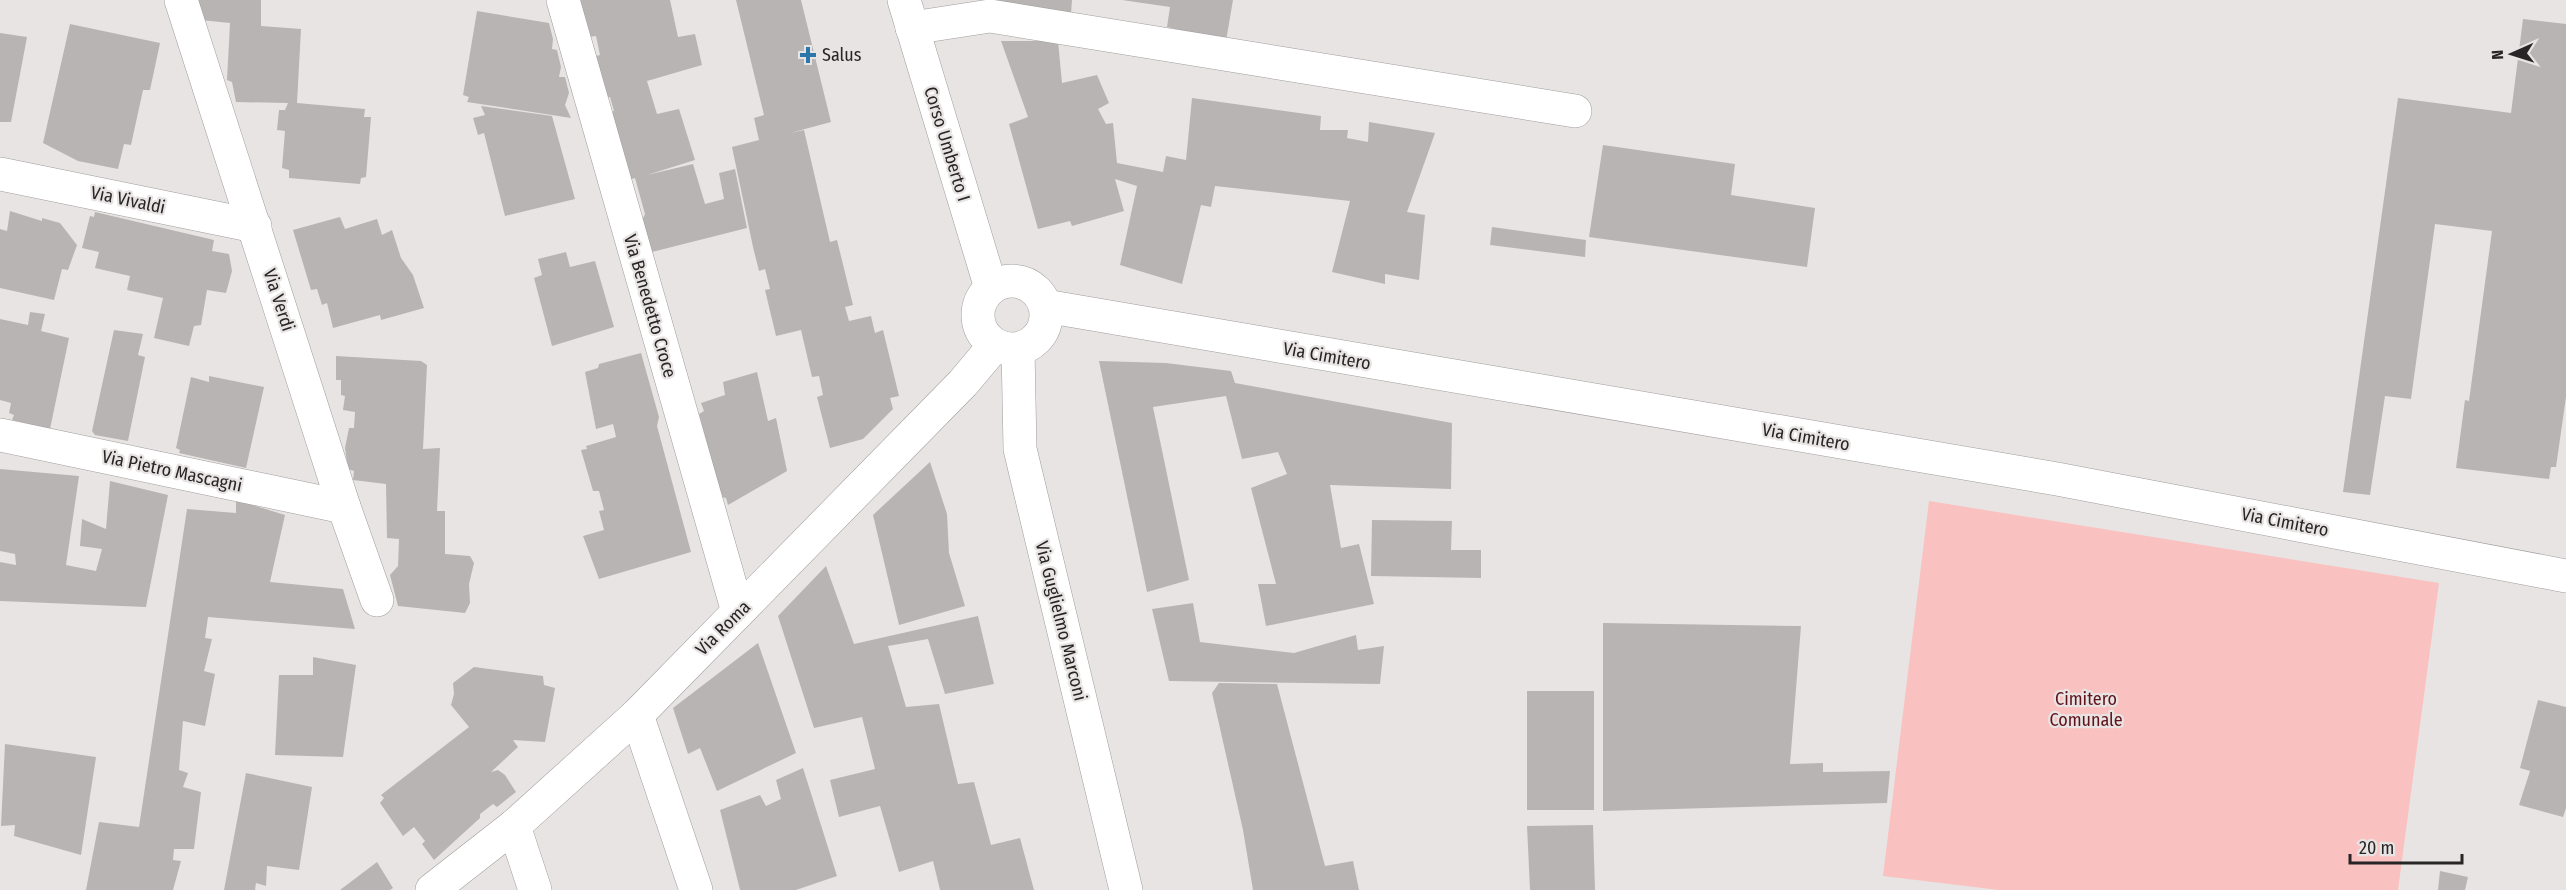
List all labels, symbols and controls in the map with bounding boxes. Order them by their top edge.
north arrow [2482,24,2542,84]
place label: Salus [822,44,862,66]
marker: Salus [799,46,817,64]
text: N [2488,49,2507,60]
street label: Corso Umberto I [919,84,975,204]
street label: Via Vivaldi [89,181,167,219]
street label: Via Benedetto Croce [619,232,681,380]
street label: Via Verdi [259,266,299,334]
street label: Via Cimitero [1281,337,1373,375]
street label: Via Cimitero [1760,418,1852,456]
street label: Via Pietro Mascagni [100,445,244,497]
street label: Via Cimitero [2239,503,2331,541]
street label: Via Guglielmo Marconi [1031,539,1091,703]
street label: Via Roma [691,596,755,660]
park label: Cimitero Comunale [2049,688,2123,731]
scale bar [2350,827,2462,865]
text: 20 m [2359,837,2394,859]

